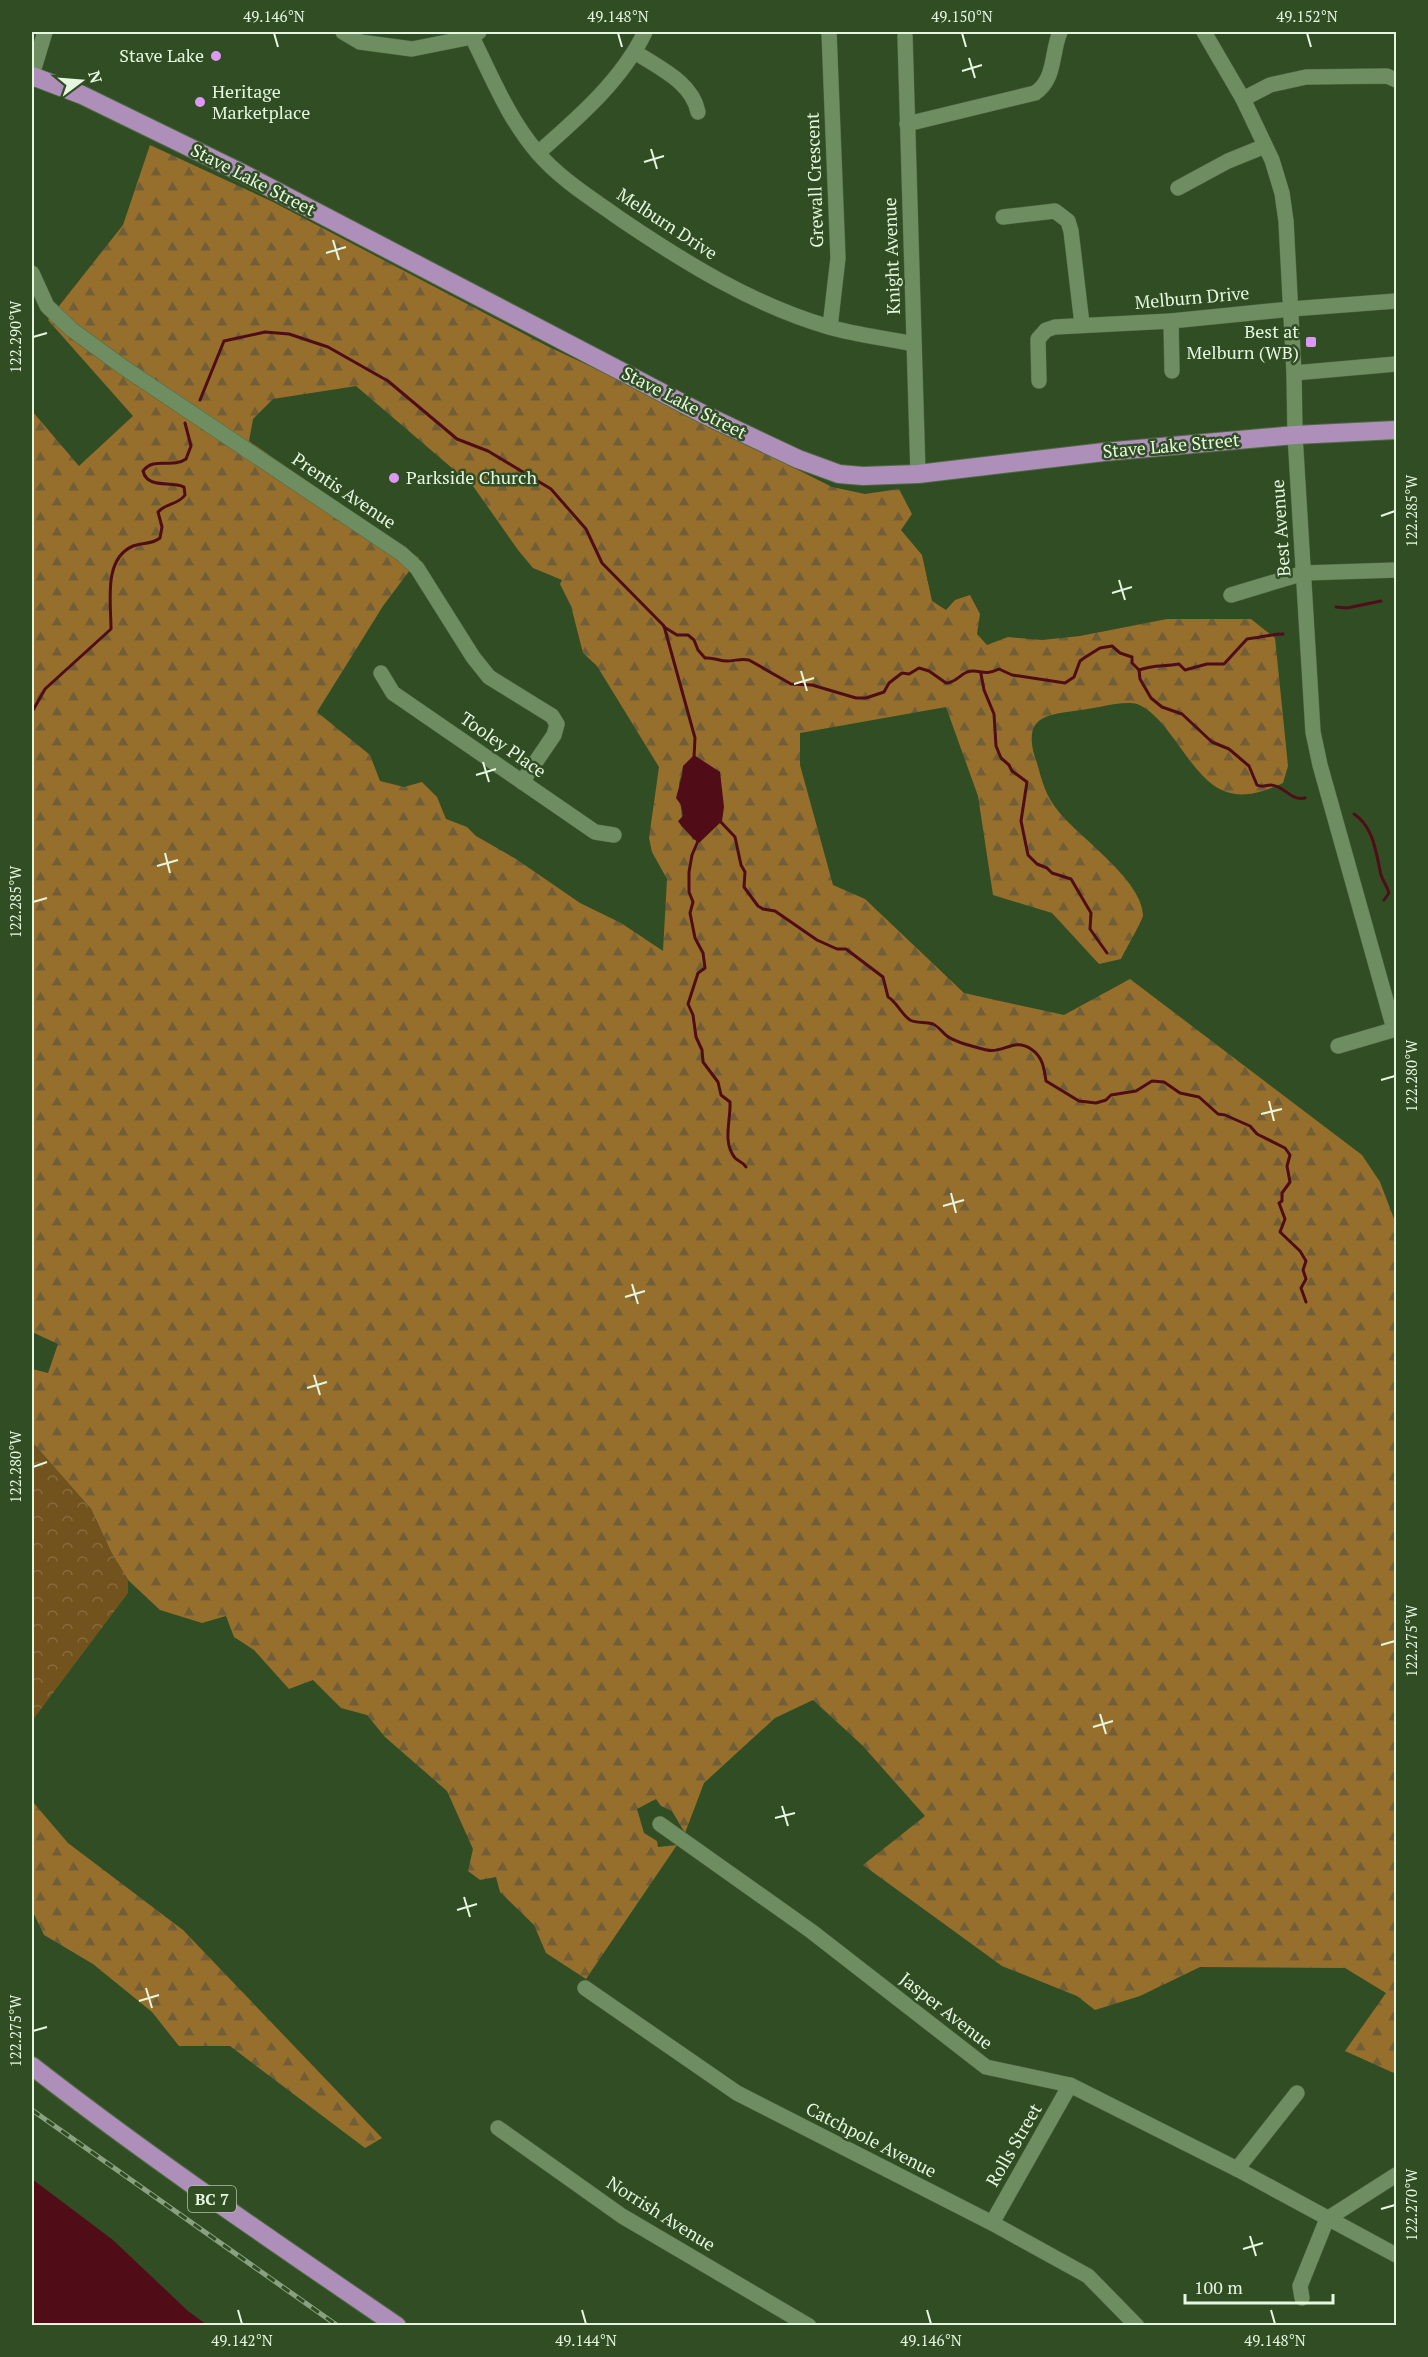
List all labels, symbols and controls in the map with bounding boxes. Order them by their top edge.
text: 49.146°N [243,6,305,26]
text: 49.148°N [587,6,649,26]
text: 49.150°N [931,6,993,26]
text: 49.152°N [1276,6,1338,26]
place label: Stave Lake [119,43,204,67]
marker: Stave Lake [209,49,223,63]
north arrow [51,51,111,111]
text: N [83,68,108,86]
place label: Heritage Marketplace [212,79,310,124]
marker: Heritage Marketplace [193,95,207,109]
street label: Grewall Crescent [800,112,828,248]
street label: Stave Lake Street [187,137,320,221]
street label: Melburn Drive [613,182,722,265]
street label: Knight Avenue [877,197,905,315]
street label: Melburn Drive [1134,280,1250,314]
text: 122.290°W [5,300,25,373]
place label: Best at Melburn (WB) [1187,319,1299,364]
marker: Best at Melburn (WB) [1304,335,1318,349]
street label: Stave Lake Street [618,360,751,444]
street label: Stave Lake Street [1102,427,1241,463]
street label: Prentis Avenue [288,447,401,534]
place label: Parkside Church [406,465,537,489]
marker: Parkside Church [387,471,401,485]
text: 122.285°W [1401,474,1421,547]
street label: Best Avenue [1265,479,1295,578]
street label: Tooley Place [456,706,551,783]
text: 122.285°W [5,865,25,938]
text: 122.280°W [1401,1039,1421,1112]
text: 122.280°W [5,1430,25,1503]
text: 122.275°W [1401,1604,1421,1677]
street label: Jasper Avenue [895,1966,998,2054]
text: 122.275°W [5,1994,25,2067]
street label: Catchpole Avenue [802,2096,941,2182]
street label: Rolls Street [980,2098,1047,2190]
text: 122.270°W [1401,2168,1421,2241]
street label: Norrish Avenue [603,2170,720,2256]
road number: BC 7 [188,2186,236,2212]
scale bar [1185,2267,1334,2305]
text: 100 m [1194,2275,1243,2299]
text: 49.142°N [211,2330,273,2350]
text: 49.144°N [555,2330,617,2350]
text: 49.146°N [900,2330,962,2350]
text: 49.148°N [1244,2330,1306,2350]

